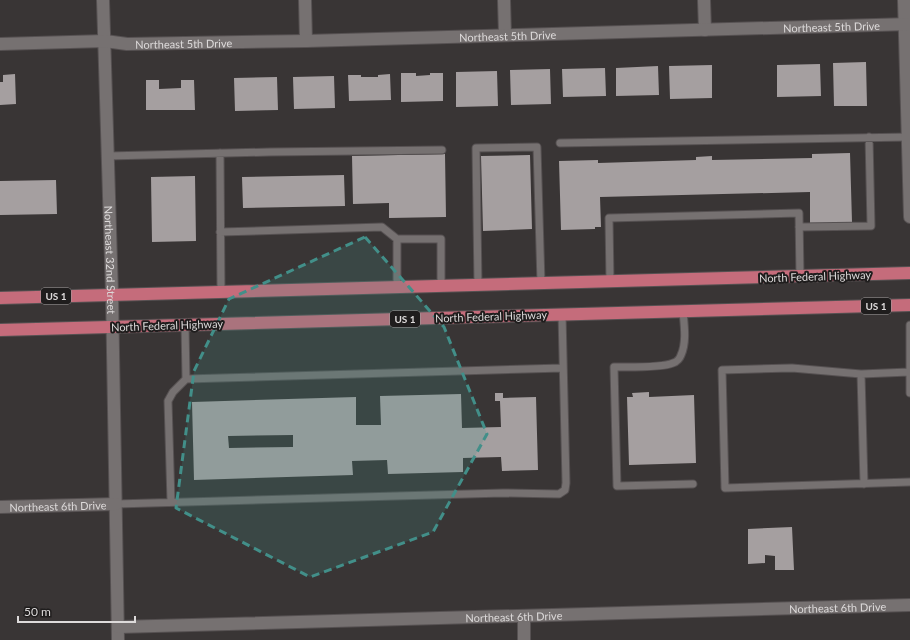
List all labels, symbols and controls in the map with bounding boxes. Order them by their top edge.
street label: Northeast 5th Drive [783,18,880,34]
street label: Northeast 5th Drive [459,27,556,43]
street label: Northeast 5th Drive [135,36,233,50]
street label: Northeast 32nd Street [103,206,119,314]
street label: North Federal Highway [759,268,872,284]
road number: US 1 [41,288,71,304]
road number: US 1 [861,298,891,314]
street label: North Federal Highway [435,308,548,324]
road number: US 1 [390,311,420,327]
street label: North Federal Highway [111,317,224,333]
street label: Northeast 6th Drive [9,498,107,513]
scale bar [18,598,135,624]
street label: Northeast 6th Drive [789,599,887,615]
text: 50 m [24,604,51,619]
street label: Northeast 6th Drive [465,608,563,624]

